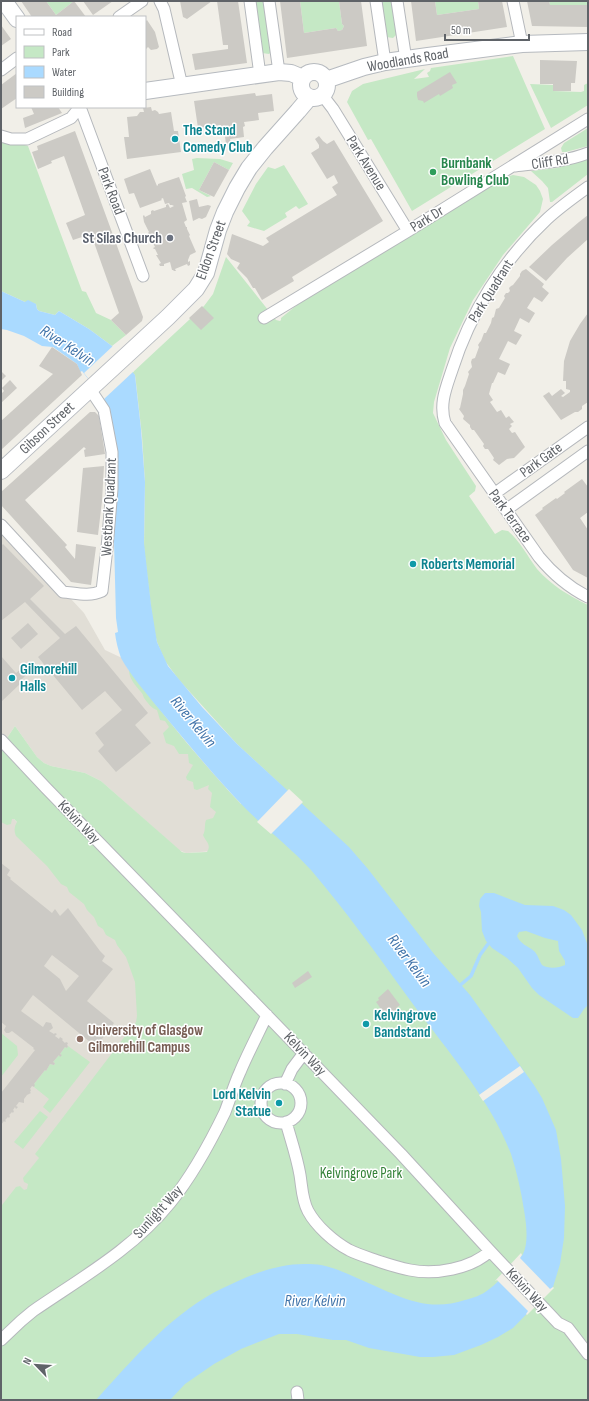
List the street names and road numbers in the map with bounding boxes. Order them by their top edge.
street label: Woodlands Road [366,44,450,76]
street label: Park Avenue [342,132,390,194]
street label: Cliff Rd [530,150,570,174]
street label: Park Road [93,165,129,217]
street label: Park Dr [407,201,448,237]
street label: Eldon Street [191,217,231,282]
street label: Park Quadrant [464,256,518,326]
street label: Gibson Street [15,397,79,458]
street label: Park Gate [516,438,566,482]
street label: Westbank Quadrant [97,457,121,557]
street label: Park Terrace [484,486,536,546]
street label: Kelvin Way [54,796,105,848]
street label: Kelvin Way [280,1028,331,1080]
street label: Sunlight Way [129,1181,187,1243]
street label: Kelvin Way [502,1264,552,1316]

